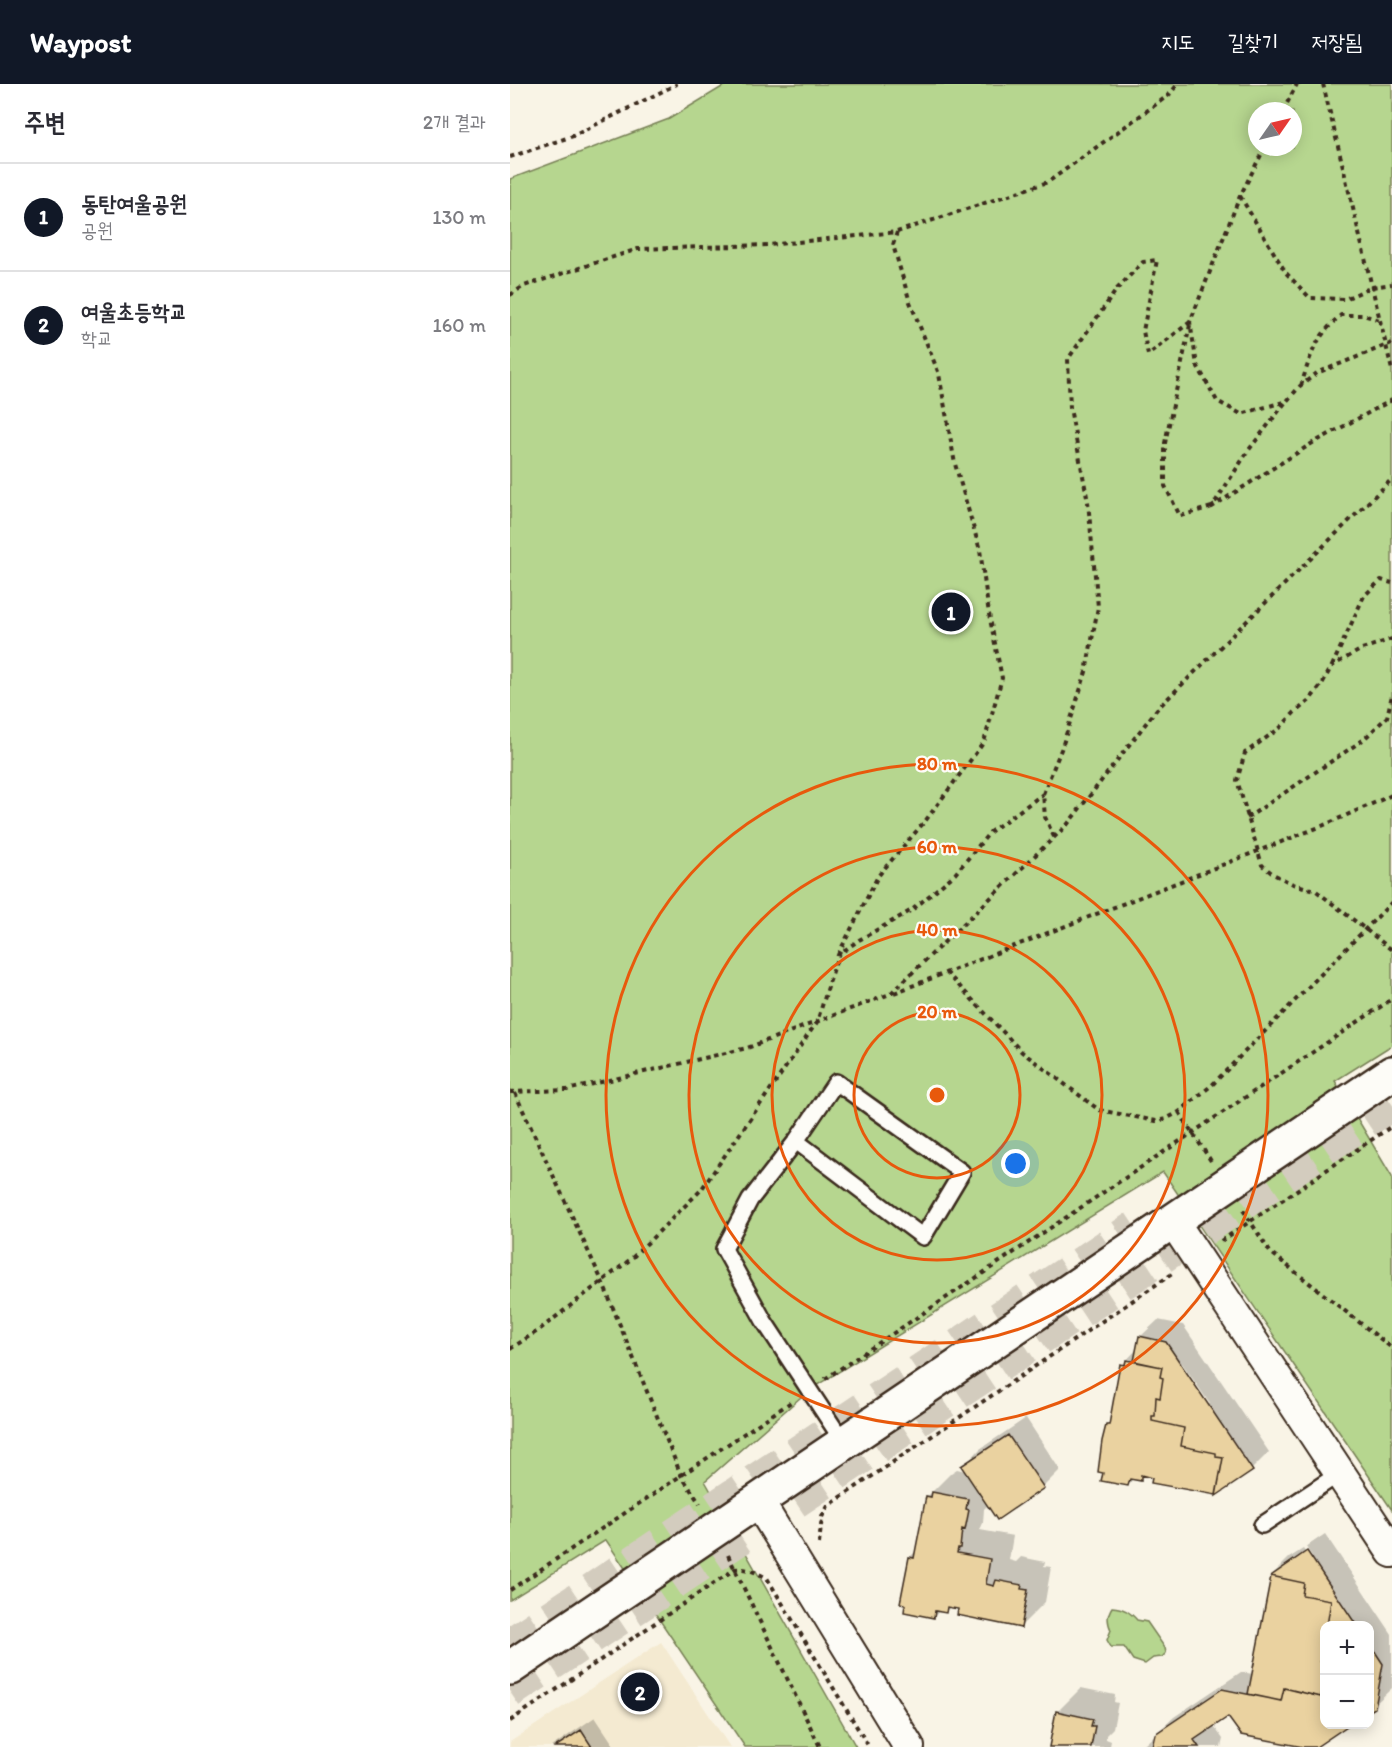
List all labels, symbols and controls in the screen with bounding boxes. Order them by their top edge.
text: Waypost [30,25,132,59]
text: 지도 [1161,29,1195,54]
text: 길찾기 [1228,29,1278,54]
text: 저장됨 [1311,29,1362,54]
north arrow [1248,102,1302,156]
text: 주변 [24,106,66,138]
text: 2개 결과 [423,110,486,134]
text: 동탄여울공원 [81,190,187,217]
text: 1 [39,205,48,229]
text: 130 m [432,205,486,229]
text: 공원 [81,218,113,242]
text: 여울초등학교 [81,298,187,325]
text: 2 [38,313,49,337]
text: 160 m [433,313,486,337]
text: 학교 [81,326,113,350]
pin: 1 [932,590,970,634]
text: 80 m [917,753,958,775]
text: 60 m [917,836,958,858]
text: 40 m [916,919,958,941]
text: 20 m [917,1001,958,1023]
centre of rings [927,1085,947,1105]
your location [1001,1149,1030,1178]
map controls [1320,1621,1374,1729]
button: + [1320,1621,1374,1675]
pin: 2 [620,1670,660,1714]
button: − [1320,1675,1374,1729]

